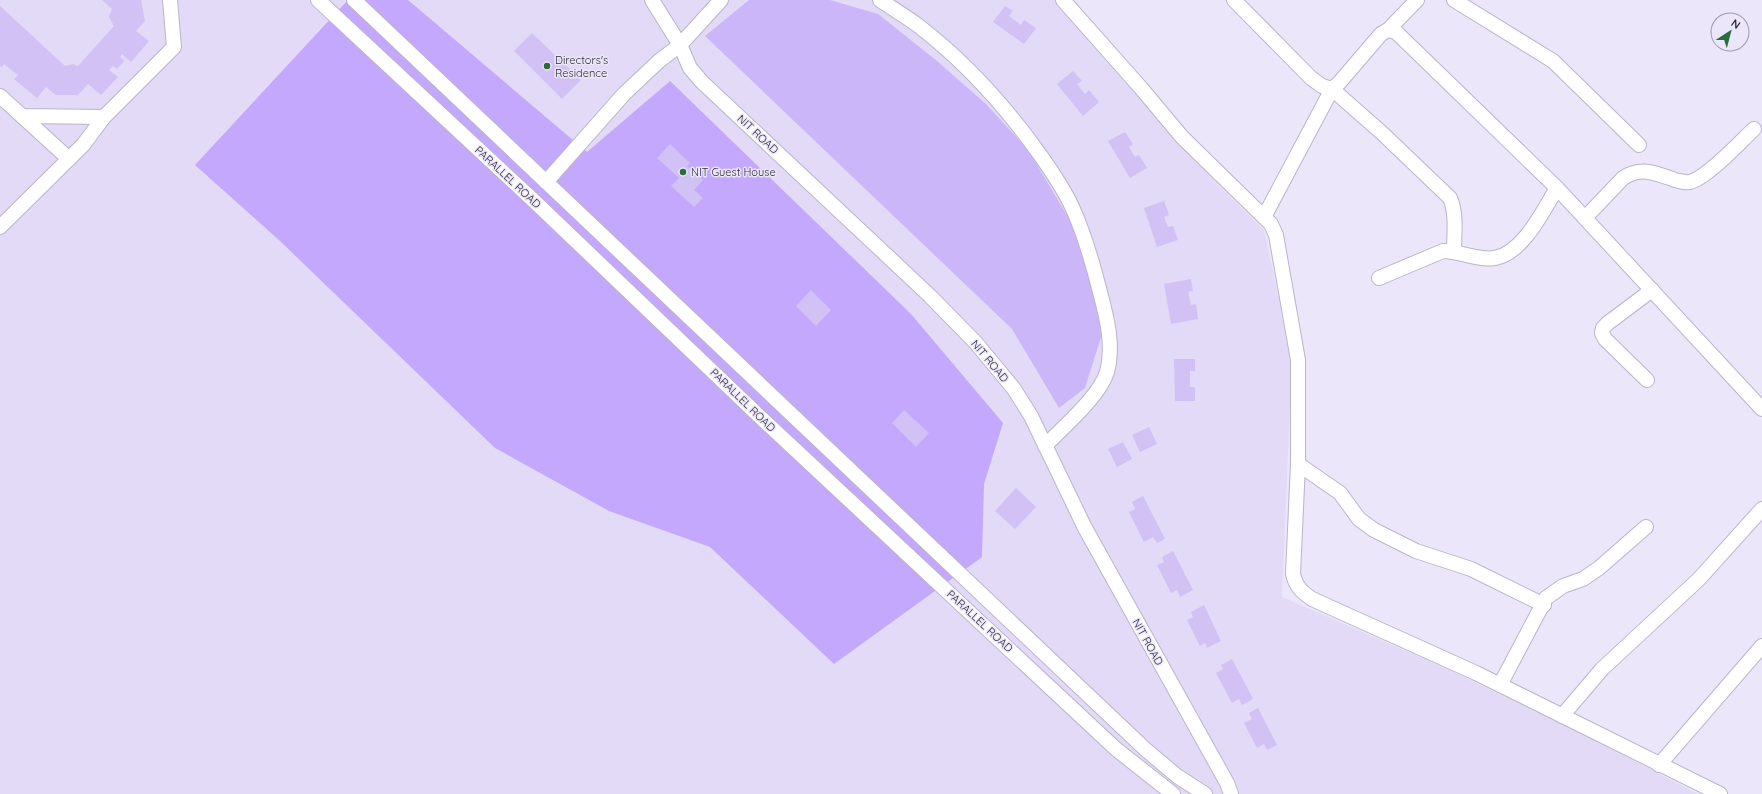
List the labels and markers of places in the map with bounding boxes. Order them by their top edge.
place label: Directors's Residence [555,53,608,80]
marker: Directors's Residence [542,61,552,71]
place label: NIT Guest House [691,165,776,179]
marker: NIT Guest House [678,167,688,177]

